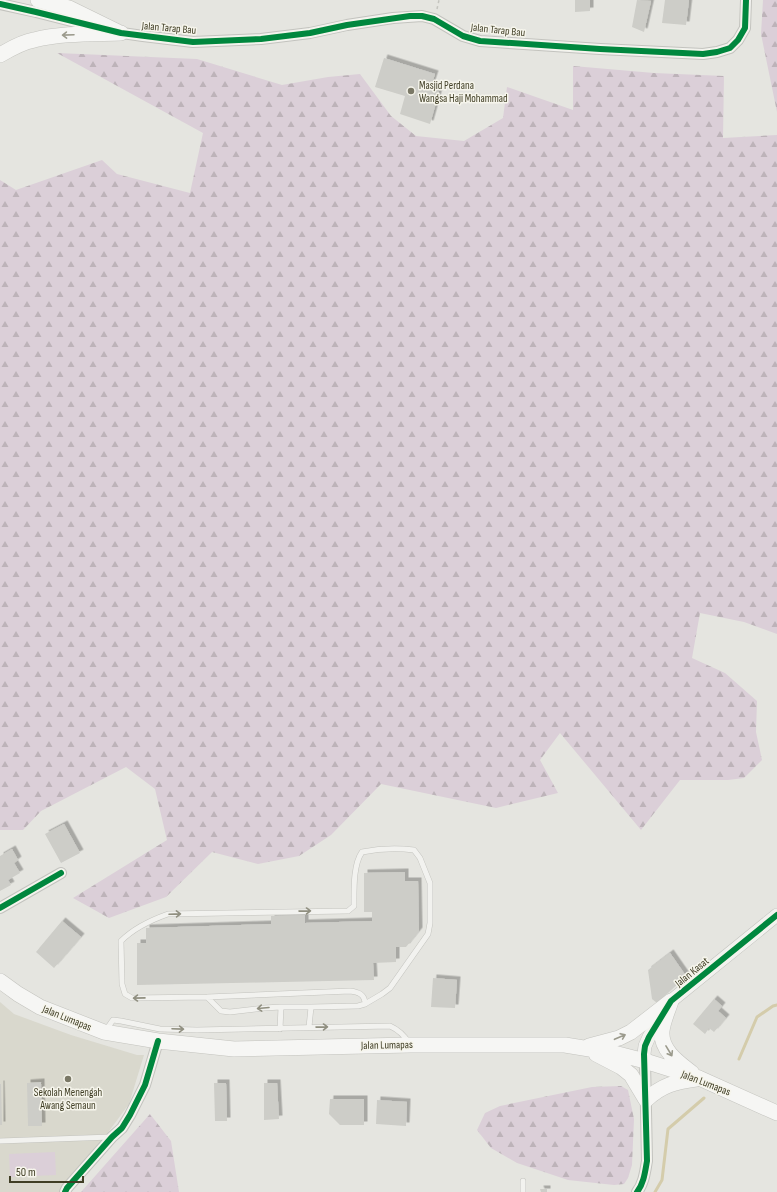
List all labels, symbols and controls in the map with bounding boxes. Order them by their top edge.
street label: Jalan Tarap Bau [140,19,197,37]
street label: Jalan Tarap Bau [469,21,526,39]
one-way arrow [62,31,75,39]
place label: Masjid Perdana Wangsa Haji Mohammad [419,79,508,105]
marker: Masjid Perdana Wangsa Haji Mohammad [406,86,416,96]
one-way arrow [298,908,311,915]
one-way arrow [168,910,181,918]
street label: Jalan Kasat [672,954,712,990]
one-way arrow [133,994,146,1002]
street label: Jalan Lumapas [40,1002,94,1034]
one-way arrow [257,1005,270,1012]
one-way arrow [315,1023,328,1031]
one-way arrow [171,1026,184,1033]
one-way arrow [614,1033,626,1040]
street label: Jalan Lumapas [360,1038,413,1052]
one-way arrow [665,1045,673,1057]
street label: Jalan Lumapas [679,1067,733,1098]
marker: Sekolah Menengah Awang Semaun [63,1074,73,1084]
place label: Sekolah Menengah Awang Semaun [34,1086,103,1112]
scale bar [10,1158,83,1184]
text: 50 m [16,1165,36,1180]

